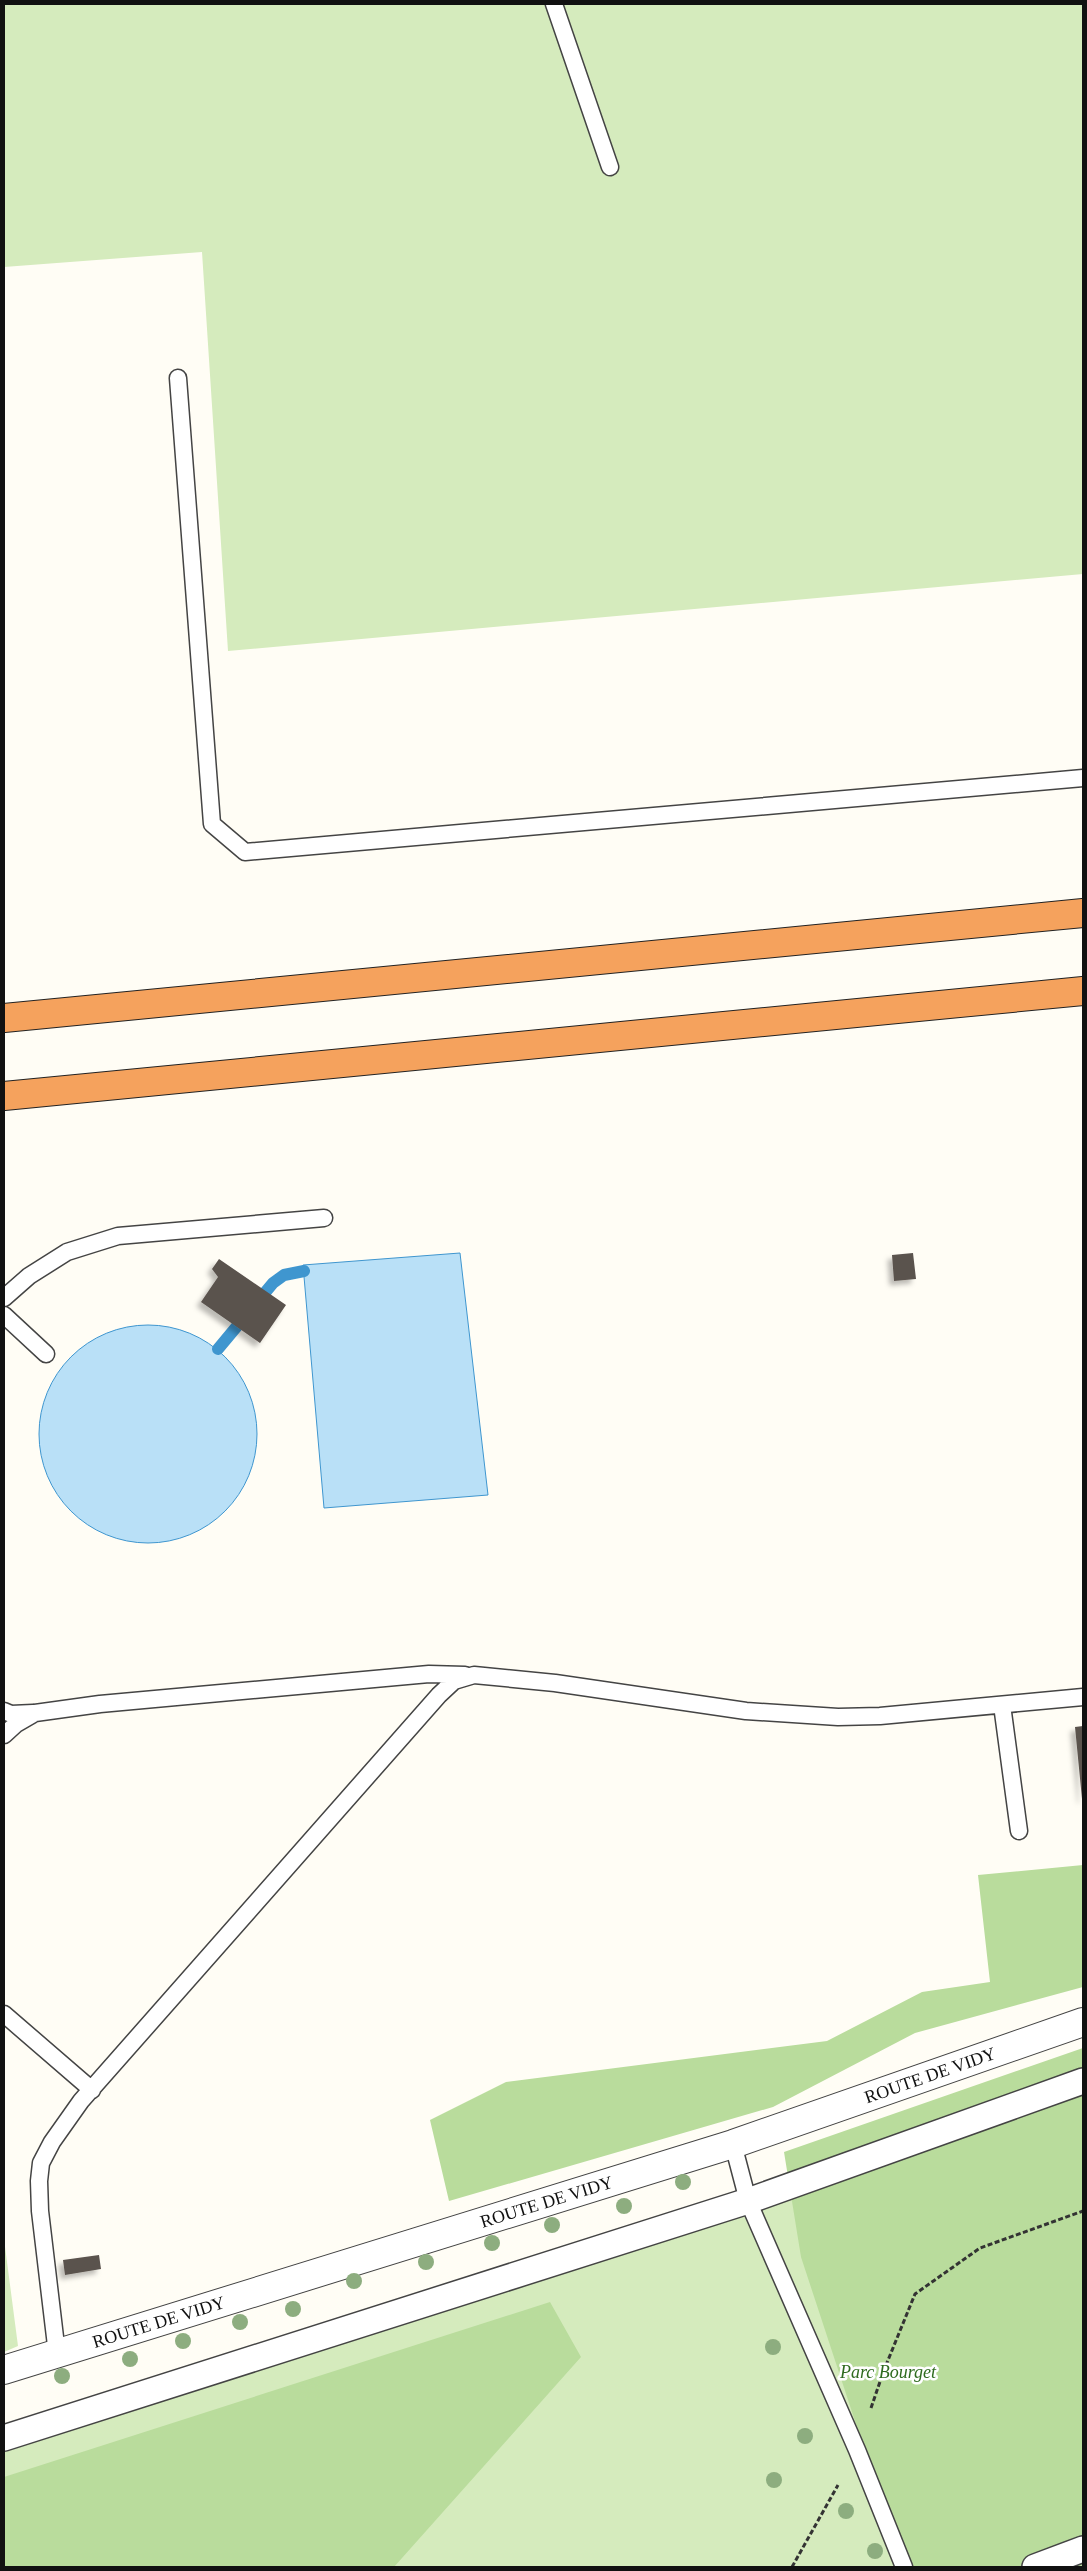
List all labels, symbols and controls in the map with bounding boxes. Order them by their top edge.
street label: ROUTE DE VIDY [862,2043,998,2107]
street label: ROUTE DE VIDY [478,2172,615,2232]
street label: ROUTE DE VIDY [90,2292,227,2352]
park label: Parc Bourget [839,2362,937,2382]

